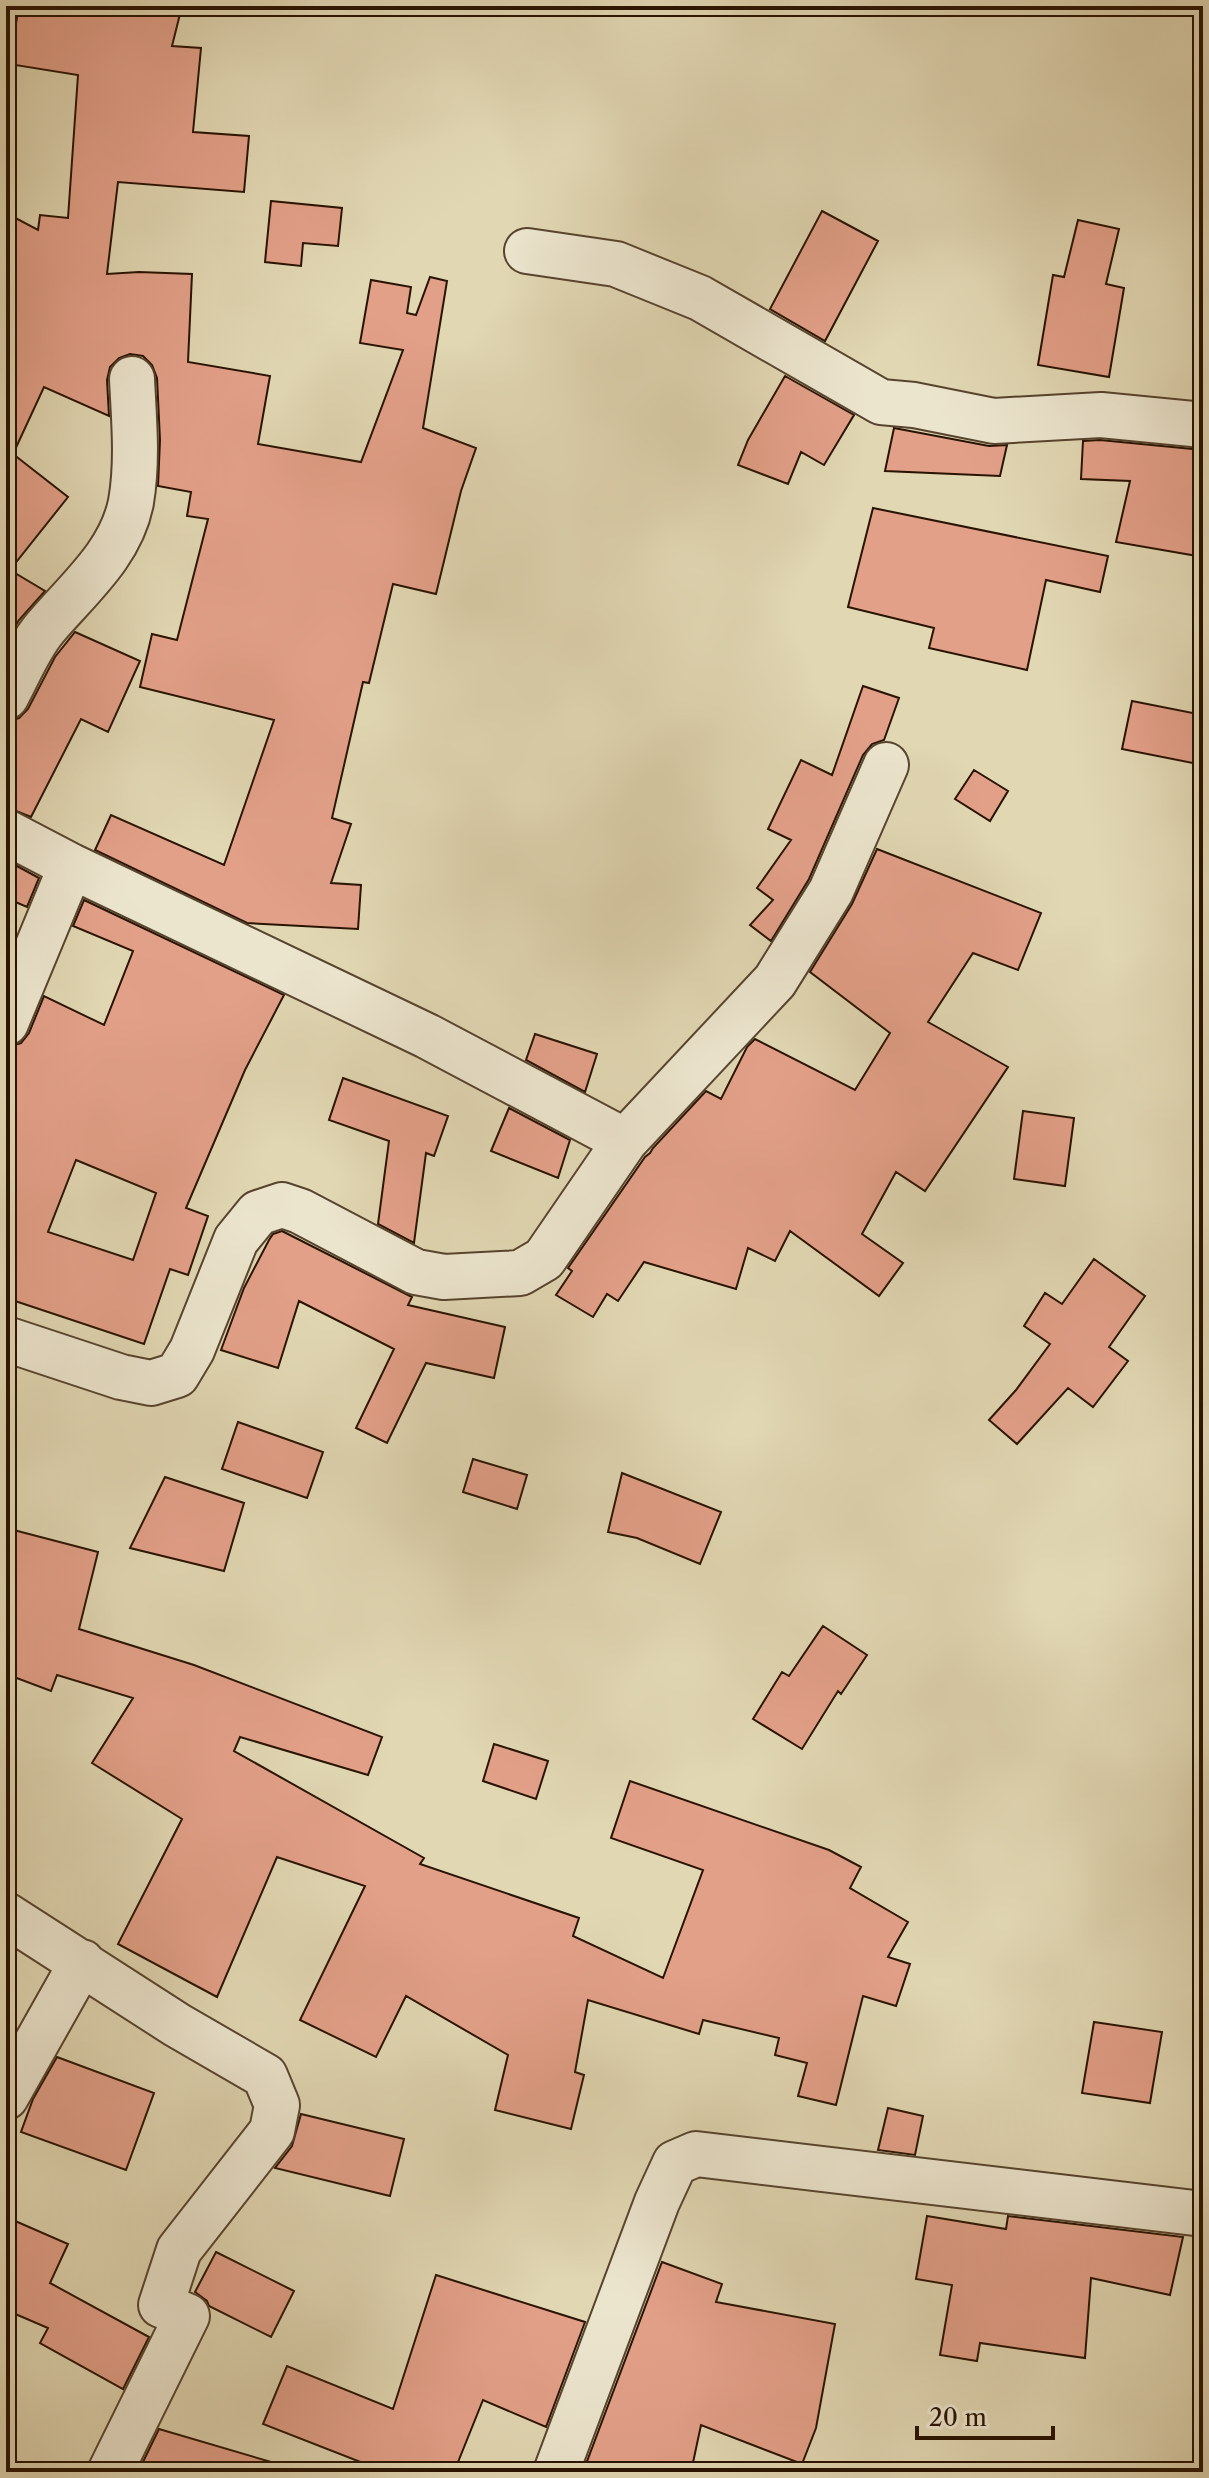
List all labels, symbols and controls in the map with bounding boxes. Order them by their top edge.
scale bar [917,2390,1053,2440]
text: 20 m [929,2403,987,2432]

